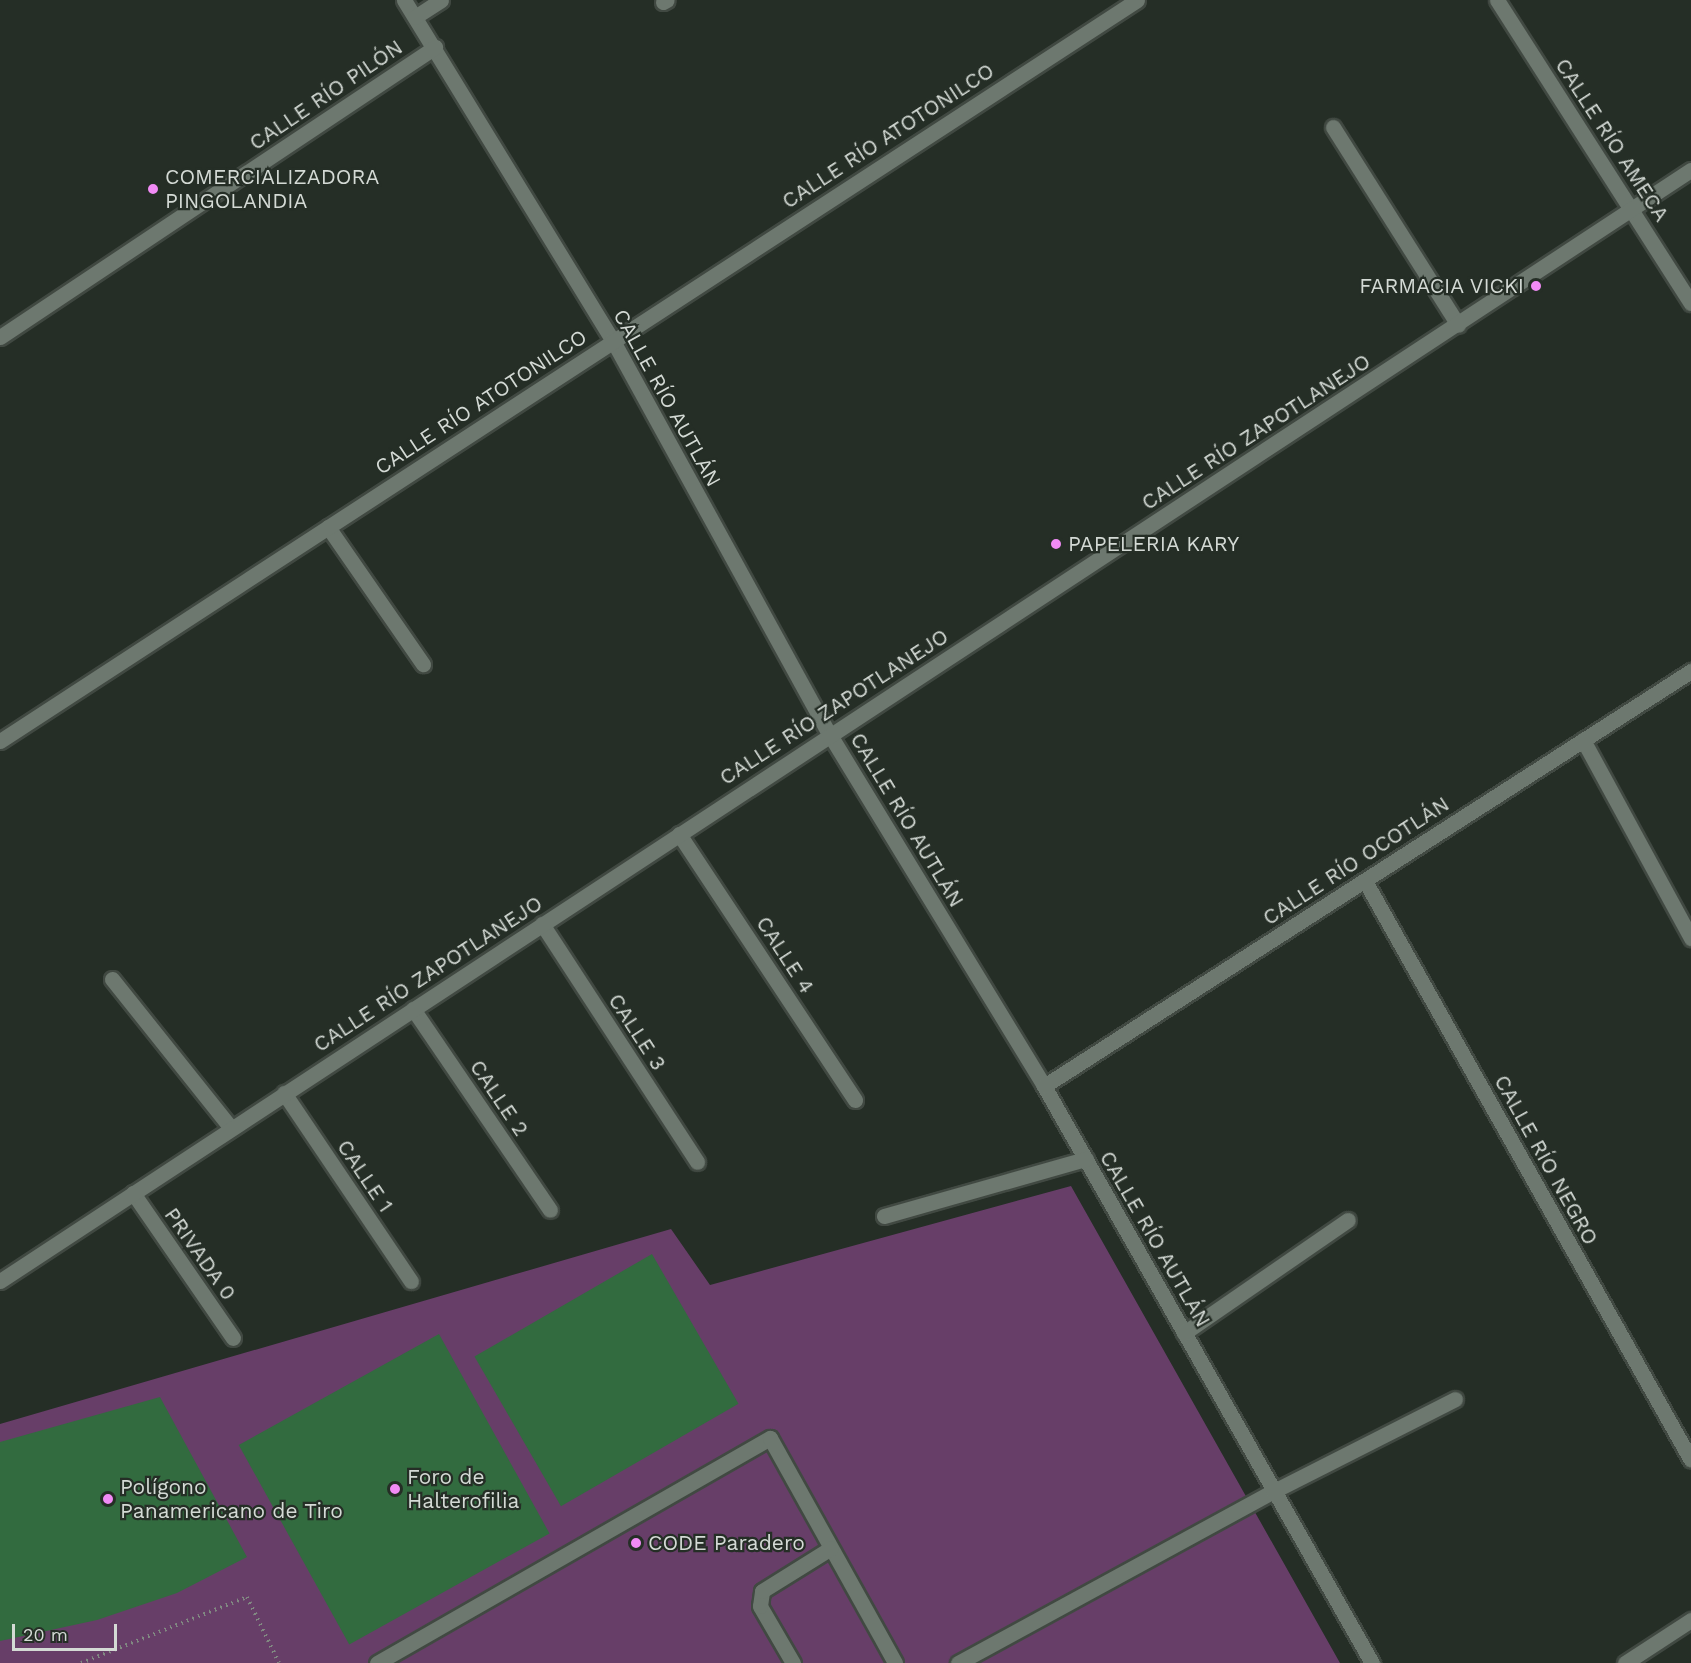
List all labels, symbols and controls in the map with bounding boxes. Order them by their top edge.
street label: CALLE RÍO PILÓN [245,34,407,156]
street label: CALLE RÍO AMECA [1550,53,1674,227]
street label: CALLE RÍO ATOTONILCO [777,58,999,214]
place label: COMERCIALIZADORA PINGOLANDIA [165,164,379,214]
marker: COMERCIALIZADORA PINGOLANDIA [146,182,160,196]
place label: FARMACIA VICKI [1358,273,1524,299]
marker: FARMACIA VICKI [1529,279,1543,293]
street label: CALLE RÍO AUTLÁN [608,305,726,491]
street label: CALLE RÍO ATOTONILCO [370,324,592,480]
street label: CALLE RÍO ZAPOTLANEJO [1137,349,1375,515]
place label: PAPELERIA KARY [1068,531,1240,557]
marker: PAPELERIA KARY [1049,537,1063,551]
street label: CALLE RÍO ZAPOTLANEJO [715,624,953,790]
street label: CALLE RÍO AUTLÁN [845,728,969,912]
street label: CALLE RÍO OCOTLÁN [1258,791,1454,931]
street label: CALLE RÍO ZAPOTLANEJO [309,891,547,1057]
street label: CALLE 4 [751,912,819,998]
street label: CALLE 3 [603,989,671,1075]
street label: CALLE 2 [464,1055,534,1141]
street label: CALLE RÍO NEGRO [1489,1071,1603,1249]
street label: CALLE 1 [332,1135,398,1217]
street label: CALLE RÍO AUTLÁN [1094,1146,1216,1332]
street label: PRIVADA 0 [159,1203,241,1305]
place label: Foro de Halterofilia [407,1464,519,1514]
place label: Polígono Panamericano de Tiro [120,1474,343,1524]
marker: Foro de Halterofilia [388,1482,402,1496]
marker: Polígono Panamericano de Tiro [101,1492,115,1506]
place label: CODE Paradero [648,1530,805,1556]
marker: CODE Paradero [629,1536,643,1550]
scale bar [15,1612,120,1650]
text: 20 m [23,1624,68,1645]

